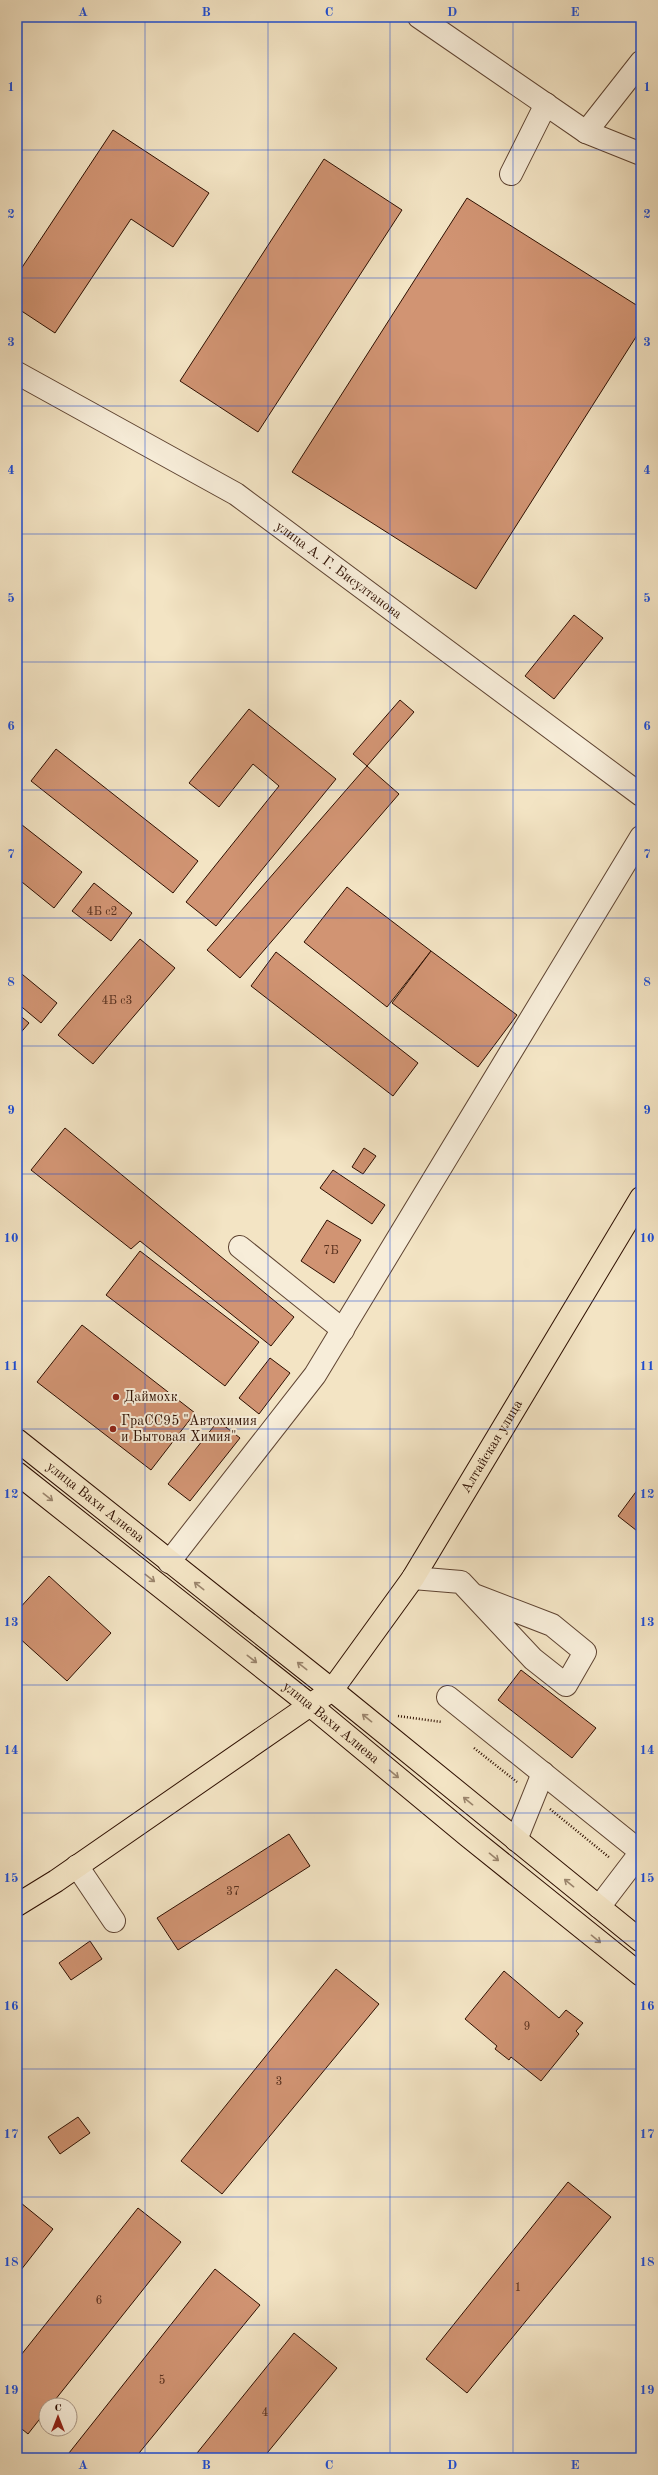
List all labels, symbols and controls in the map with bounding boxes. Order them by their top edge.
text: A [78,6,88,19]
text: B [201,6,211,19]
text: C [325,6,333,19]
text: D [447,6,457,19]
text: E [571,6,580,19]
text: 1 [7,81,15,94]
text: 1 [643,81,651,94]
text: 2 [7,208,15,221]
text: 2 [643,208,651,221]
text: 3 [7,336,15,349]
text: 3 [643,336,651,349]
text: 4 [7,464,15,477]
text: 4 [643,464,651,477]
street label: улица А. Г. Бисултанова [273,519,404,622]
text: 5 [7,592,15,605]
text: 5 [643,592,651,605]
text: 6 [7,720,15,733]
text: 6 [643,720,651,733]
text: 7 [7,848,15,861]
text: 7 [643,848,651,861]
house number: 4Б с2 [86,906,118,918]
text: 8 [7,976,15,989]
text: 8 [643,976,651,989]
house number: 4Б с3 [101,995,133,1007]
text: 9 [7,1104,15,1117]
text: 9 [643,1104,651,1117]
text: 10 [3,1232,19,1245]
text: 10 [639,1232,655,1245]
house number: 7Б [323,1245,339,1257]
text: 11 [3,1360,19,1373]
text: 11 [639,1360,655,1373]
place label: Даймохк [124,1390,178,1404]
marker: Даймохк [111,1392,121,1402]
street label: Алтайская улица [459,1397,525,1496]
place label: ГраСС95 "Автохимия и Бытовая Химия" [121,1414,257,1444]
marker: ГраСС95 "Автохимия и Бытовая Химия" [108,1424,118,1434]
street label: улица Вахи Алиева [44,1459,147,1545]
text: 12 [3,1488,19,1501]
text: 12 [639,1488,655,1501]
one-way arrow [42,1493,53,1502]
one-way arrow [144,1574,155,1582]
one-way arrow [194,1582,205,1590]
text: 13 [3,1616,19,1629]
text: 13 [639,1616,655,1629]
one-way arrow [246,1654,257,1663]
one-way arrow [296,1662,307,1670]
street label: улица Вахи Алиева [280,1679,382,1766]
one-way arrow [362,1714,373,1723]
text: 14 [3,1744,19,1757]
text: 14 [639,1744,655,1757]
one-way arrow [389,1770,399,1779]
one-way arrow [463,1796,473,1805]
one-way arrow [489,1853,500,1862]
text: 15 [3,1872,19,1885]
text: 15 [639,1872,655,1885]
one-way arrow [563,1878,574,1887]
house number: 37 [226,1886,240,1898]
one-way arrow [590,1934,601,1943]
text: 16 [3,2000,19,2013]
text: 16 [639,2000,655,2013]
house number: 9 [524,2021,530,2033]
house number: 3 [276,2076,282,2088]
text: 17 [3,2128,19,2141]
text: 17 [639,2128,655,2141]
text: 18 [3,2256,19,2269]
text: 18 [639,2256,655,2269]
house number: 1 [515,2282,521,2294]
house number: 6 [96,2295,103,2307]
house number: 5 [159,2374,166,2387]
text: 19 [3,2384,19,2397]
text: 19 [639,2384,655,2397]
north arrow [38,2397,78,2437]
text: С [54,2403,62,2414]
house number: 4 [262,2407,269,2419]
text: A [78,2459,88,2472]
text: B [201,2459,211,2472]
text: C [325,2459,333,2472]
text: D [447,2459,457,2472]
text: E [571,2459,580,2472]

